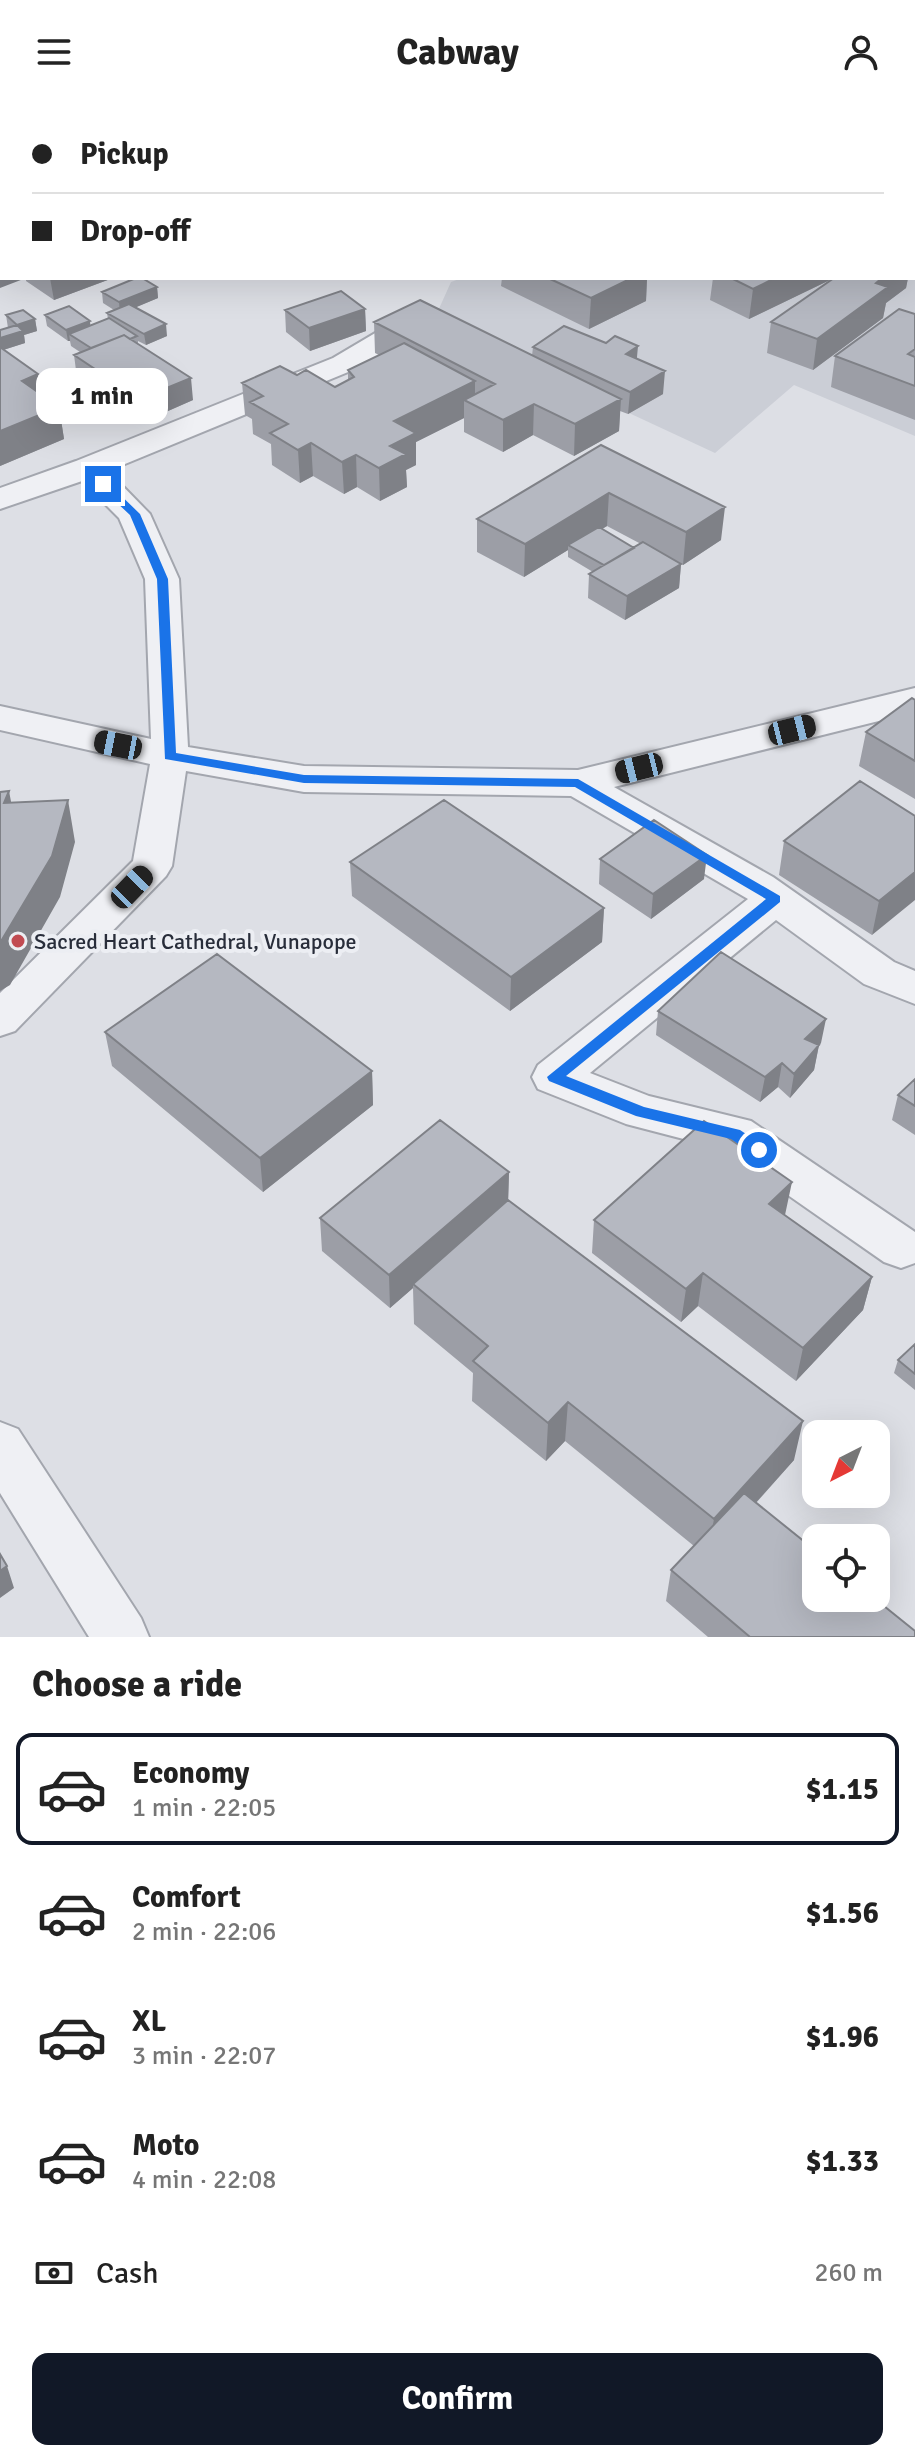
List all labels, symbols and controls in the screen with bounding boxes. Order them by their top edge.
icon: menu [32,30,76,74]
text: Cabway [396,30,519,75]
icon: person [839,30,883,74]
text: Pickup [80,136,169,173]
text: Drop-off [80,213,190,250]
callout: 1 min [37,368,169,424]
text: 1 min [71,380,133,412]
route end [85,466,121,502]
car [766,713,818,747]
car [92,729,144,761]
car [613,751,665,785]
car [107,861,157,913]
place label: Sacred Heart Cathedral, Vunapope [34,928,357,955]
marker: Sacred Heart Cathedral, Vunapope [9,932,27,950]
route start [741,1132,777,1168]
north arrow [802,1420,890,1508]
map controls [802,1420,890,1612]
button: locate [802,1524,890,1612]
text: Choose a ride [32,1662,242,1707]
icon: car [36,1753,108,1825]
text: Economy [132,1755,249,1792]
text: $1.15 [806,1771,879,1808]
text: 1 min · 22:05 [132,1792,276,1824]
icon: car [36,1877,108,1949]
text: Comfort [132,1879,241,1916]
text: $1.56 [806,1895,879,1932]
text: 2 min · 22:06 [132,1916,276,1948]
icon: car [36,2001,108,2073]
text: XL [132,2003,166,2040]
text: $1.96 [806,2019,879,2056]
text: 3 min · 22:07 [132,2040,276,2072]
icon: car [36,2125,108,2197]
text: Moto [132,2127,199,2164]
text: $1.33 [806,2143,879,2180]
text: 4 min · 22:08 [132,2164,276,2196]
icon: cash [32,2251,76,2295]
text: Cash [96,2255,159,2292]
text: 260 m [814,2257,883,2289]
button: Confirm [32,2353,883,2445]

